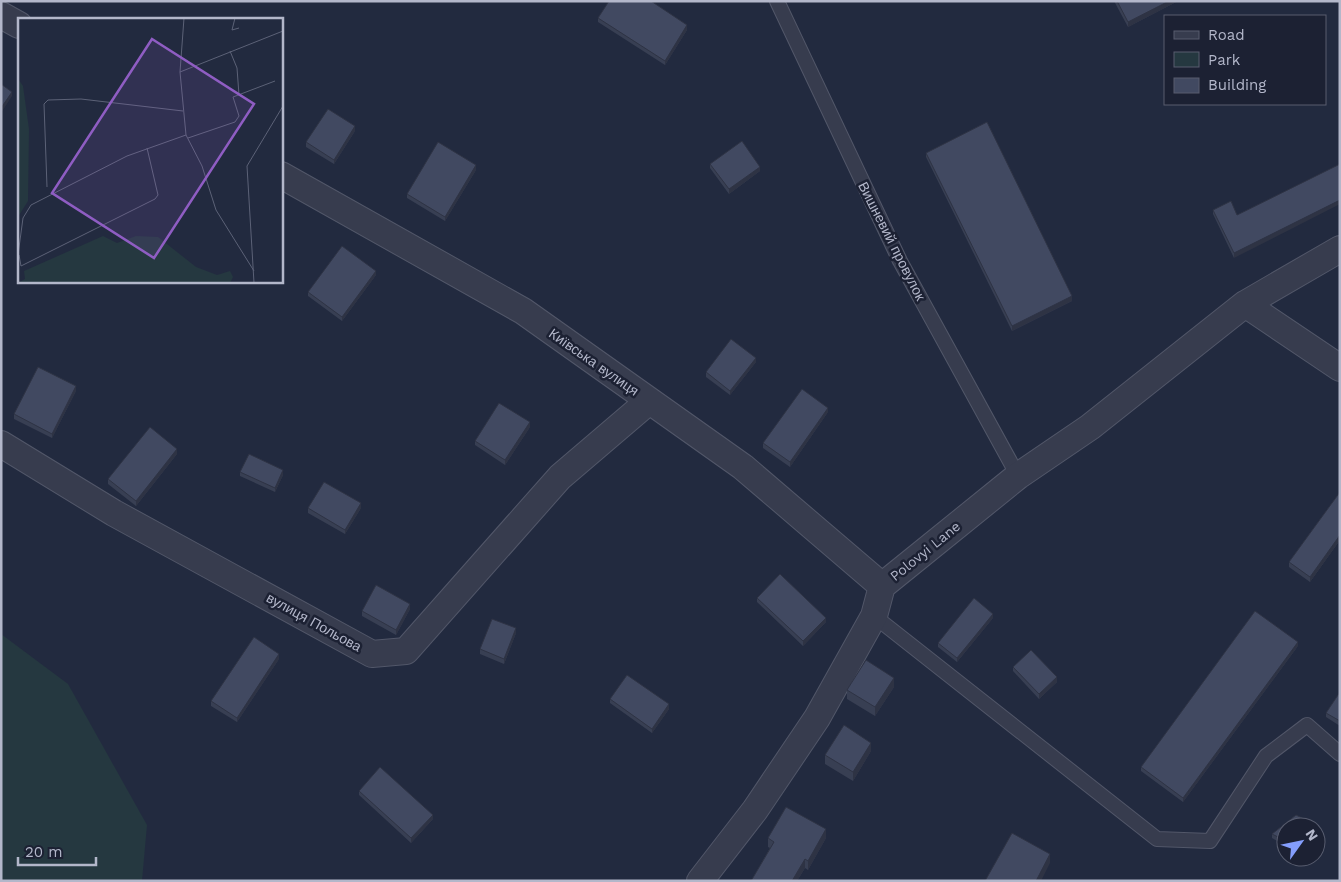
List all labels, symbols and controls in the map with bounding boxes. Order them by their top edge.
legend [1164,15,1326,105]
inset map [18,18,282,282]
text: Road [1208,26,1245,44]
text: Park [1208,51,1241,69]
text: Building [1208,76,1266,94]
street label: Вишневий провулок [855,179,929,304]
street label: Київська вулиця [546,325,642,399]
street label: Polovyi Lane [887,518,963,584]
street label: вулиця Польова [264,589,364,655]
north arrow [1276,817,1326,867]
text: N [1302,826,1321,844]
scale bar [18,834,95,866]
text: 20 m [25,843,63,861]

